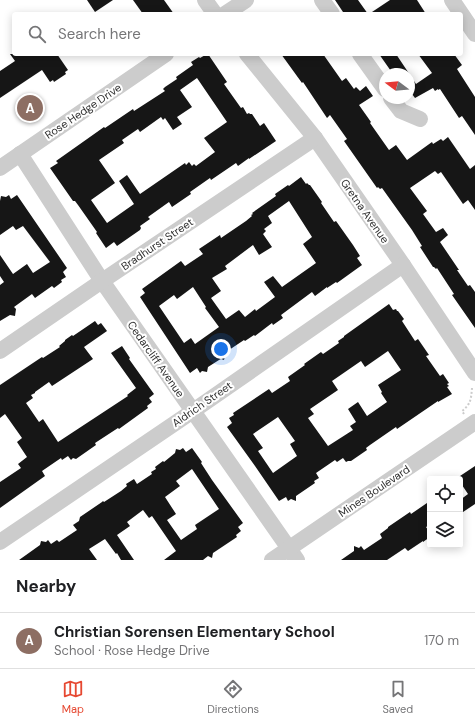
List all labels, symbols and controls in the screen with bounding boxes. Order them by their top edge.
search box [12,12,463,56]
icon: search [26,23,48,45]
text: Search here [58,24,141,44]
north arrow [379,68,415,104]
street label: Rose Hedge Drive [42,80,124,142]
pin: A [17,93,43,123]
street label: Gretna Avenue [338,176,392,246]
street label: Bradhurst Street [118,215,196,273]
street label: Cedarcliff Avenue [124,318,188,400]
your location [211,339,231,359]
street label: Aldrich Street [169,378,235,430]
street label: Mines Boulevard [336,462,412,520]
map controls [427,476,463,548]
button: locate [427,476,463,512]
button: layers [427,512,463,548]
text: Nearby [16,575,76,597]
text: Christian Sorensen Elementary School [54,622,335,642]
text: A [24,632,34,649]
text: 170 m [424,632,459,649]
text: School · Rose Hedge Drive [54,642,210,659]
tab: Map [62,678,84,716]
tab: Directions [207,678,259,716]
tab: Saved [382,678,413,716]

